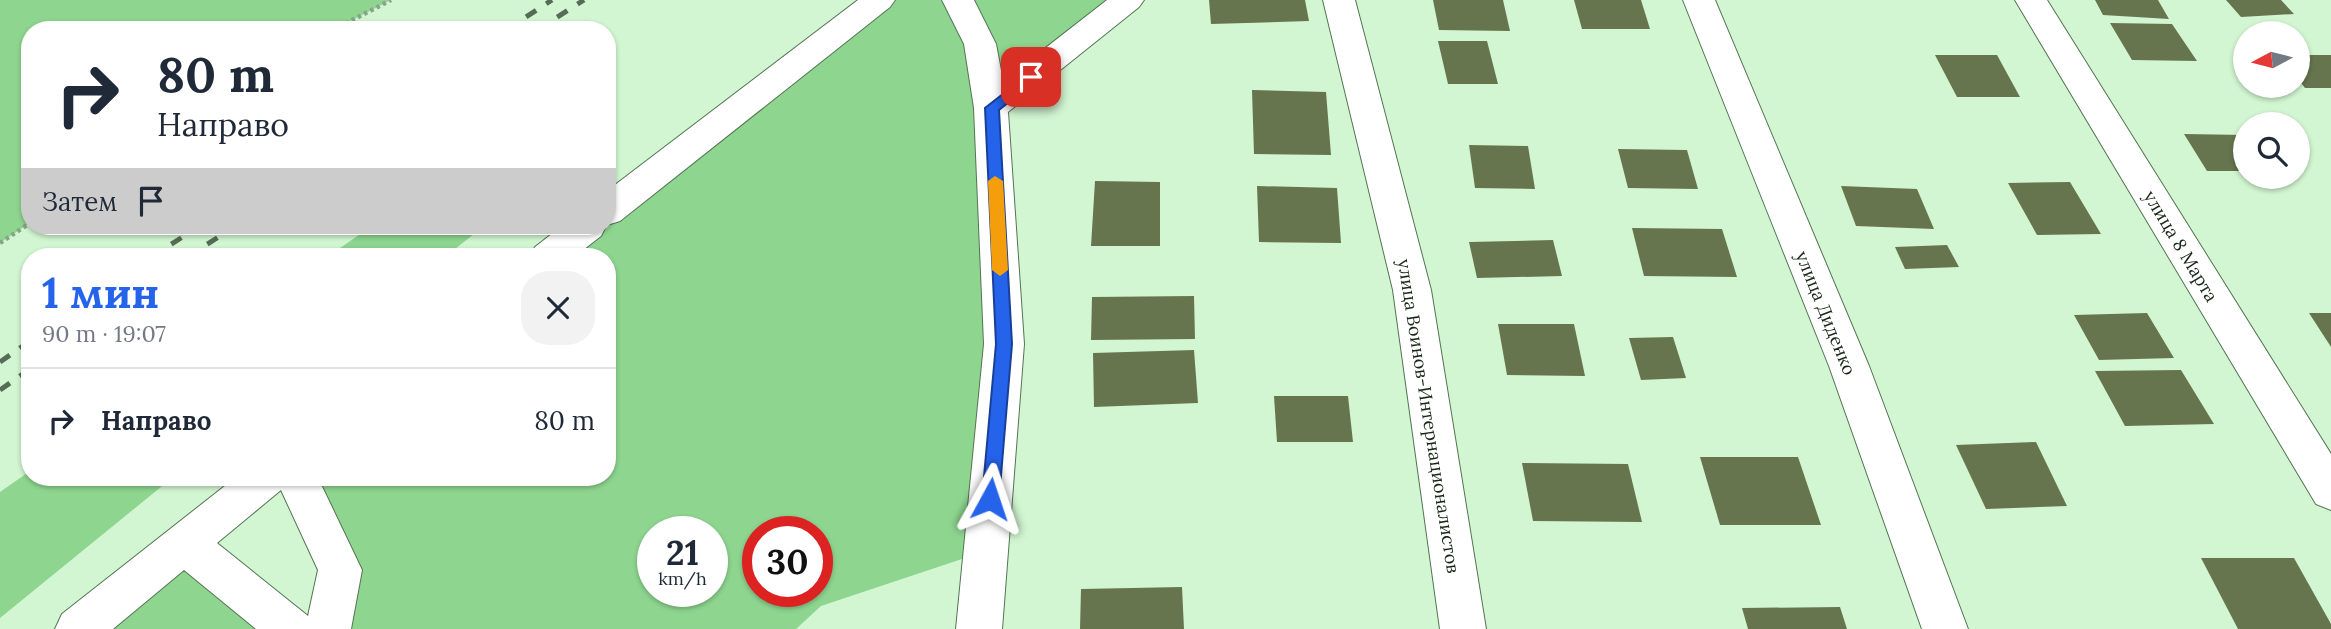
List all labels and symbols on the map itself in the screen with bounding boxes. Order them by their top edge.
north arrow [2233,21,2310,98]
pin [1001,47,1061,107]
street label: улица 8 Марта [2139,186,2223,306]
street label: улица Диденко [1791,248,1861,378]
street label: улица Воинов-Интернационалистов [1393,257,1465,575]
position arrow [953,462,1027,536]
speed limit sign: 30 [742,516,833,607]

